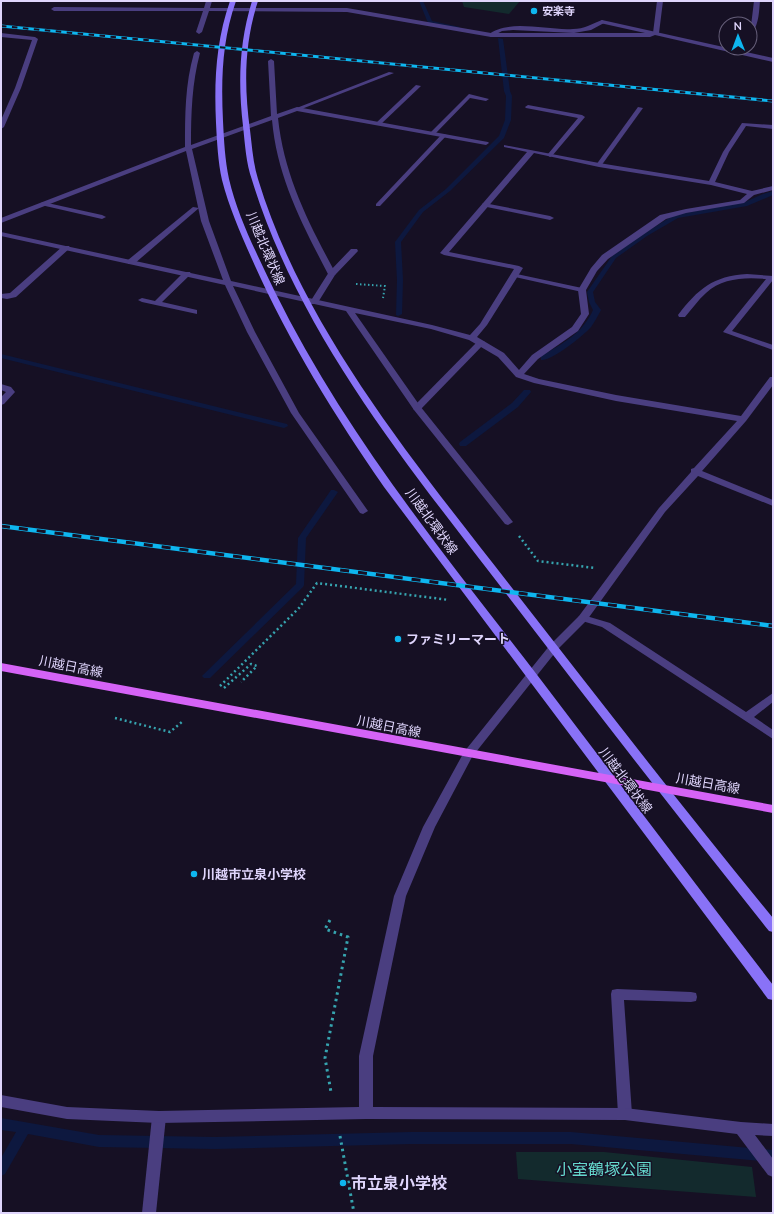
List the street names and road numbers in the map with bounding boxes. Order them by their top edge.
street label: 川越北環状線 [242,209,289,288]
street label: 川越北環状線 [401,485,461,558]
street label: 川越日高線 [37,652,104,682]
street label: 川越日高線 [355,712,422,742]
street label: 川越北環状線 [595,744,656,817]
street label: 川越日高線 [674,769,741,798]

